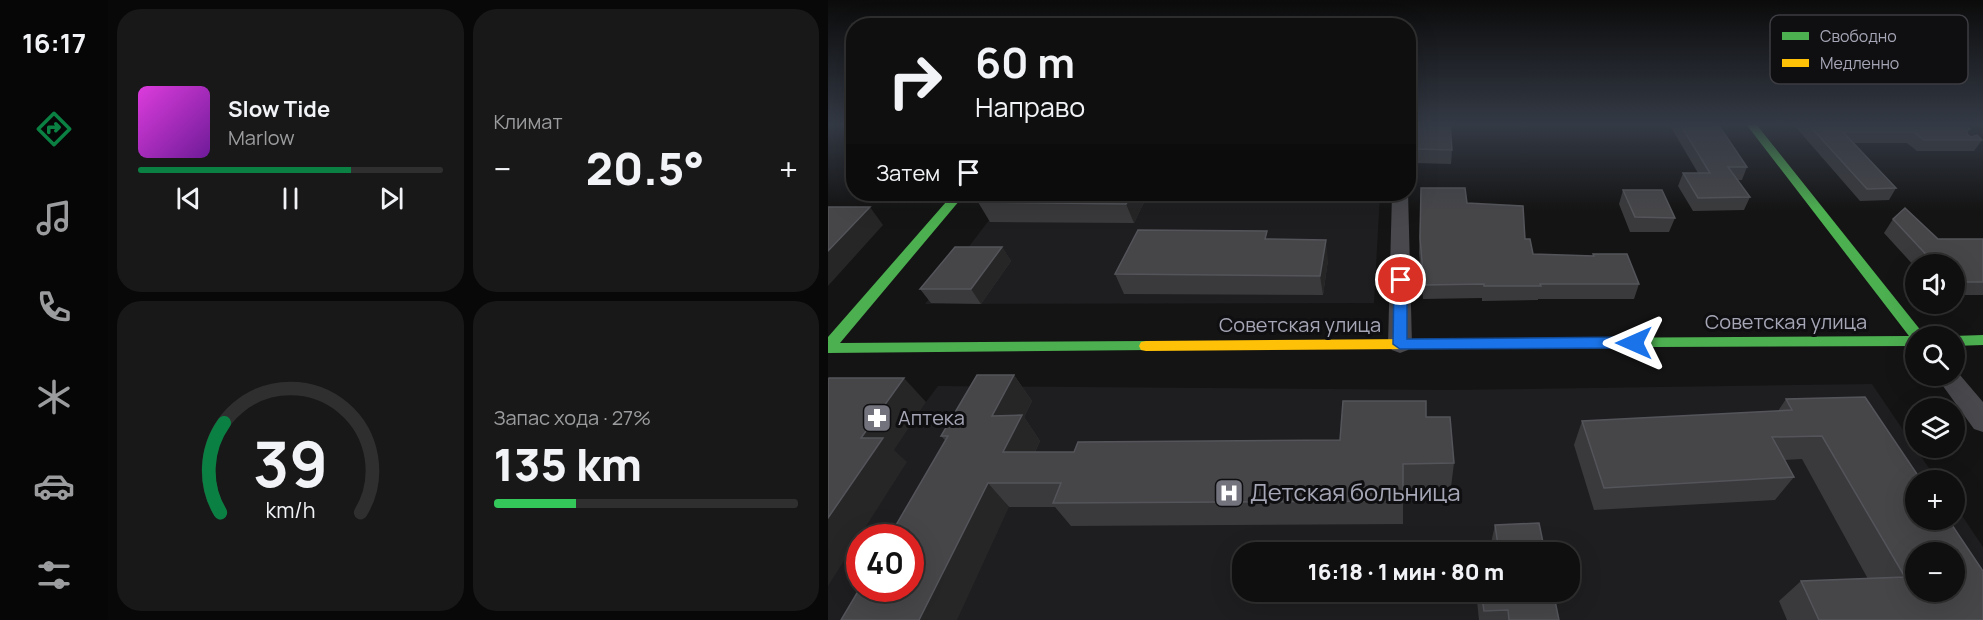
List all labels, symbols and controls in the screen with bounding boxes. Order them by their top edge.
legend [1770,15,1968,84]
text: 16:17 [22,24,86,61]
text: Свободно [1820,25,1897,47]
text: 60 m [975,33,1075,91]
icon: right [876,42,954,120]
text: Медленно [1820,52,1899,74]
text: Направо [975,88,1085,125]
text: Slow Tide [228,94,330,124]
icon: directions [33,108,75,150]
text: Климат [494,108,563,135]
text: Marlow [228,124,295,151]
text: 20.5° [586,137,704,199]
text: − [494,146,511,191]
text: + [779,146,798,191]
icon: arrive [952,156,985,189]
text: Затем [876,158,940,188]
icon: previous [172,182,205,215]
icon: pause [274,182,307,215]
icon: next [375,182,408,215]
icon: music [33,197,75,239]
pin [1375,254,1426,305]
map controls [1905,254,1965,602]
button: sound [1905,254,1965,314]
icon: arrive [1384,263,1417,296]
icon: phone [33,286,75,328]
street label: Советская улица [1705,308,1867,335]
street label: Советская улица [1219,311,1381,338]
position arrow [1602,311,1666,375]
button: search [1905,326,1965,386]
icon: climate [33,376,75,418]
button: layers [1905,398,1965,458]
pharmacy icon: Аптека [861,402,893,434]
text: Запас хода · 27% [494,404,651,431]
place label: Аптека [898,404,965,431]
text: 39 [253,420,328,506]
text: 135 km [494,433,642,495]
icon: car [33,465,75,507]
button: + [1905,470,1965,530]
place label: Детская больница [1250,475,1461,508]
hospital icon: Детская больница [1213,477,1245,509]
text: km/h [265,495,315,524]
speed limit sign: 40 [846,524,924,602]
button: − [1905,542,1965,602]
icon: filters [33,554,75,596]
text: 16:18 · 1 мин · 80 m [1308,557,1504,587]

